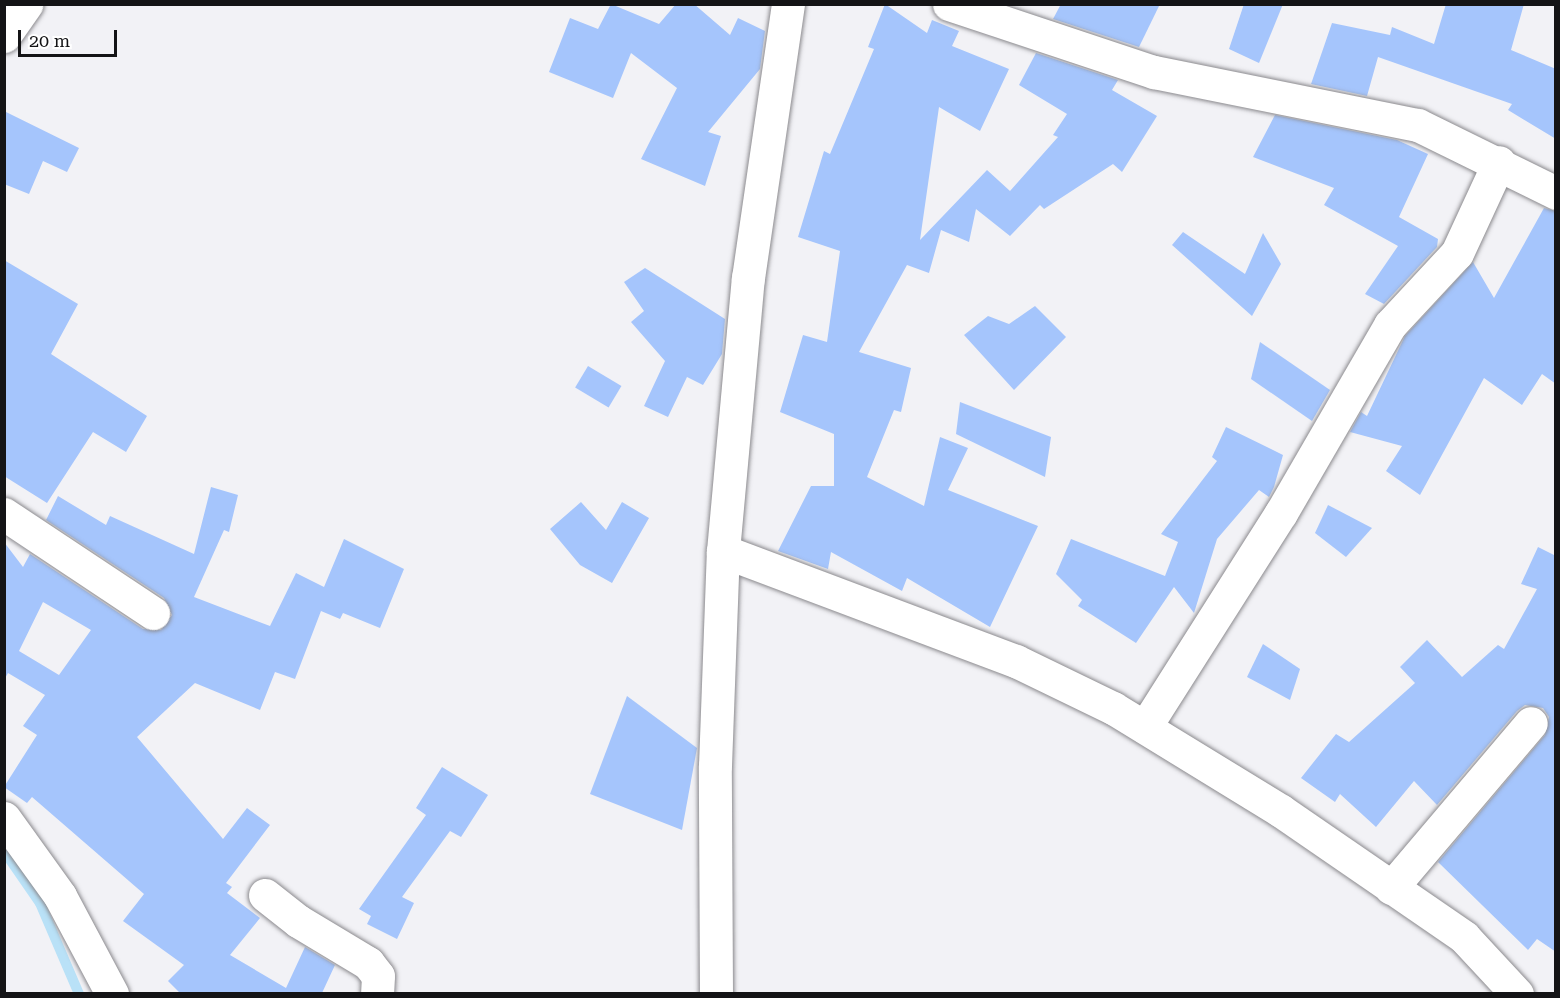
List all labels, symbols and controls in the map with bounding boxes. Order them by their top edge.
scale bar [21,18,120,56]
text: 20 m [29,30,70,51]

